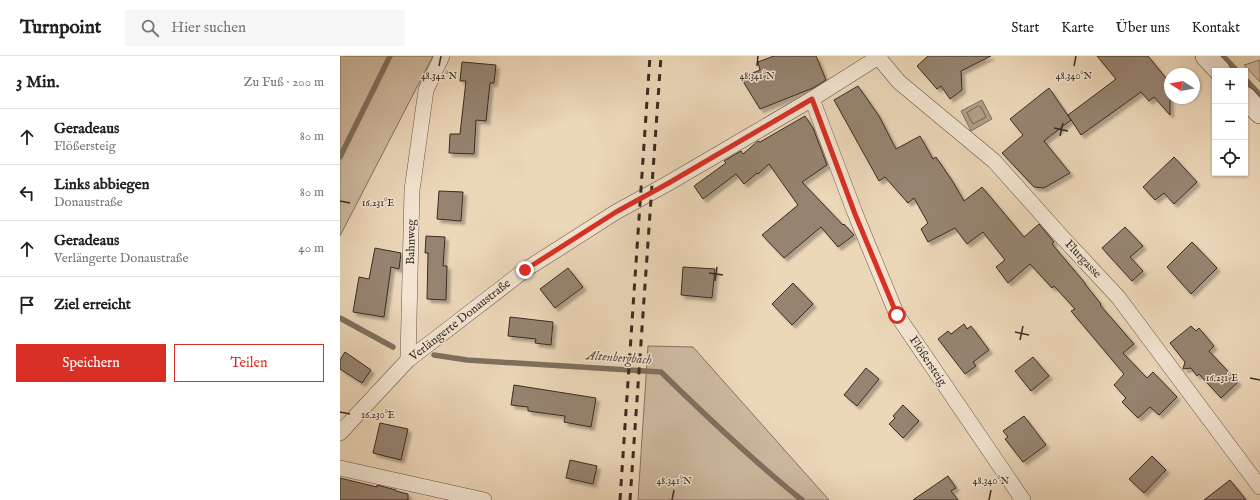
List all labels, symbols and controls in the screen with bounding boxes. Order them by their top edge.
search box [125,10,405,46]
text: Turnpoint [20,16,101,40]
icon: search [139,17,161,39]
text: Hier suchen [171,18,246,37]
text: Start [1011,19,1039,37]
text: Karte [1061,19,1094,37]
text: Über uns [1116,19,1170,37]
text: Kontakt [1192,19,1240,37]
north arrow [1164,68,1200,104]
map controls [1212,68,1248,176]
button: + [1212,68,1248,104]
text: 48.342°N [421,70,457,83]
text: 48.341°N [739,70,775,83]
text: 48.340°N [1056,70,1093,83]
text: 3 Min. [16,72,59,93]
text: Zu Fuß · 200 m [243,74,324,91]
button: − [1212,104,1248,140]
text: Geradeaus [54,119,119,138]
icon: ahead [16,126,38,148]
text: 80 m [300,128,324,145]
text: Flößersteig [54,138,116,155]
button: locate [1212,140,1248,176]
text: Links abbiegen [54,175,150,194]
icon: left [16,182,38,204]
text: 80 m [300,184,324,201]
text: Donaustraße [54,194,123,211]
text: 16.231°E [362,197,394,210]
street label: Bahnweg [403,219,419,265]
text: Geradeaus [54,231,119,250]
street label: Flurgasse [1061,237,1105,282]
icon: ahead [16,238,38,260]
text: 40 m [298,240,324,257]
text: Verlängerte Donaustraße [54,250,189,267]
route end [516,261,534,279]
street label: Verlängerte Donaustraße [406,276,514,365]
icon: arrive [16,294,38,316]
text: Ziel erreicht [54,295,131,314]
route start [888,306,906,324]
street label: Flößersteig [906,333,950,389]
button: Speichern [16,344,166,382]
button: Teilen [174,344,324,382]
water label: Altenbergbach [584,347,653,370]
text: 16.231°E [1206,372,1238,385]
text: 16.230°E [361,409,395,422]
text: 48.341°N [656,475,692,488]
text: 48.340°N [973,475,1010,488]

